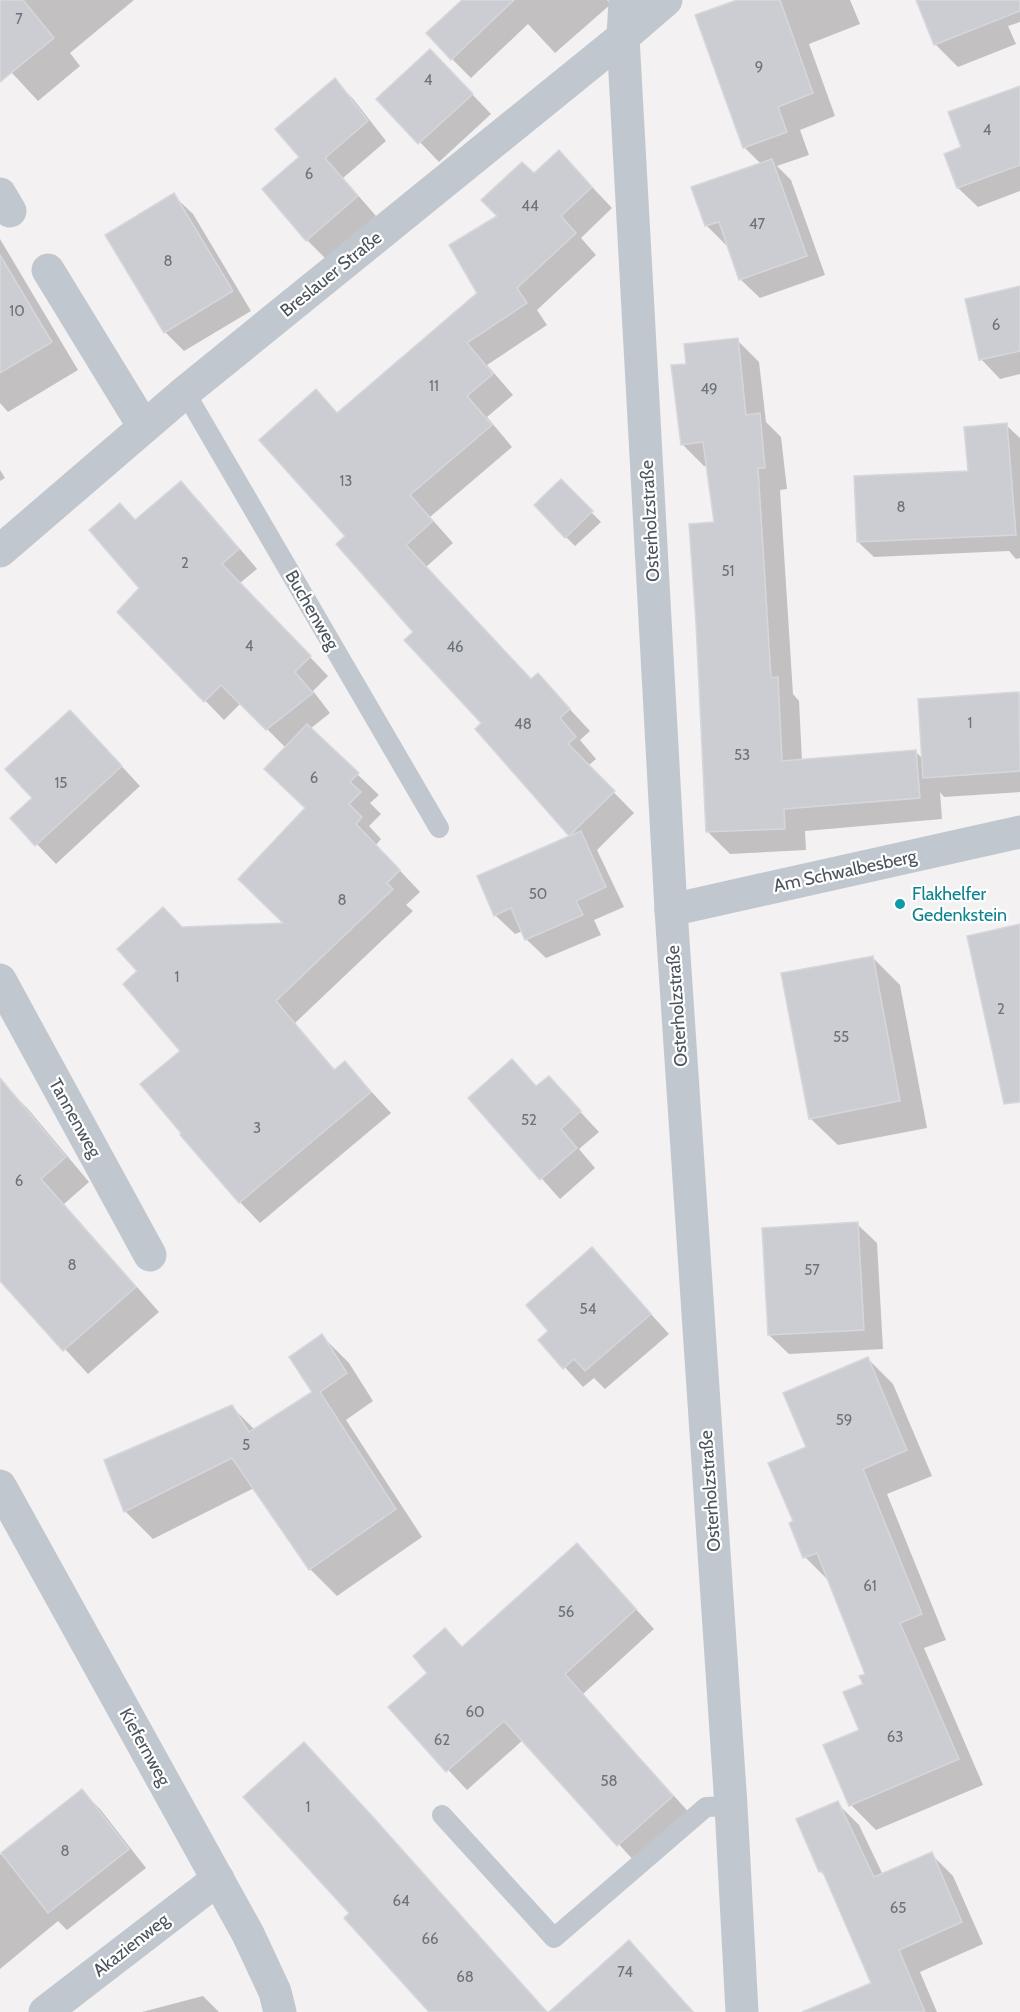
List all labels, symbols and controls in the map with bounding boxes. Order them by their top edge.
house number: 7 [15,10,23,28]
house number: 9 [755,58,763,76]
house number: 4 [424,71,433,89]
house number: 4 [983,121,992,139]
house number: 6 [305,165,313,183]
house number: 44 [521,197,539,215]
house number: 47 [749,215,766,233]
street label: Breslauer Straße [276,226,386,322]
house number: 8 [163,252,173,270]
house number: 10 [9,302,25,320]
house number: 6 [992,316,1000,334]
house number: 11 [429,377,439,395]
house number: 49 [700,380,718,398]
street label: Osterholzstraße [636,460,664,582]
house number: 13 [339,472,353,490]
house number: 8 [896,498,906,516]
house number: 2 [181,554,189,572]
house number: 51 [721,562,735,580]
street label: Buchenweg [280,566,344,655]
house number: 4 [245,637,254,655]
house number: 46 [446,638,464,656]
house number: 1 [968,714,972,732]
house number: 48 [514,715,532,733]
house number: 53 [734,746,750,764]
house number: 6 [310,769,318,787]
house number: 15 [54,774,68,792]
street label: Am Schwalbesberg [772,845,919,897]
place label: Flakhelfer Gedenkstein [912,883,1007,926]
house number: 50 [529,885,547,903]
house number: 8 [337,891,347,909]
marker: Flakhelfer Gedenkstein [893,897,907,911]
street label: Osterholzstraße [662,945,692,1067]
house number: 1 [175,968,179,986]
house number: 2 [997,1000,1005,1018]
house number: 55 [833,1028,849,1046]
street label: Tannenweg [44,1074,106,1163]
house number: 52 [521,1111,537,1129]
house number: 3 [253,1119,261,1137]
house number: 6 [15,1172,23,1190]
house number: 8 [67,1256,77,1274]
house number: 57 [804,1261,820,1279]
house number: 54 [580,1300,597,1318]
house number: 59 [836,1411,852,1429]
street label: Osterholzstraße [695,1430,725,1552]
house number: 5 [242,1436,250,1454]
house number: 61 [863,1577,877,1595]
house number: 56 [558,1603,574,1621]
house number: 60 [466,1703,485,1721]
street label: Kiefernweg [115,1704,176,1791]
house number: 63 [887,1728,903,1746]
house number: 62 [434,1731,450,1749]
house number: 58 [600,1772,618,1790]
house number: 1 [306,1798,310,1816]
house number: 8 [60,1842,70,1860]
house number: 64 [392,1892,410,1910]
house number: 65 [890,1899,906,1917]
street label: Akazienweg [89,1908,174,1981]
house number: 66 [421,1930,439,1948]
house number: 74 [617,1963,633,1981]
house number: 68 [456,1968,474,1986]

